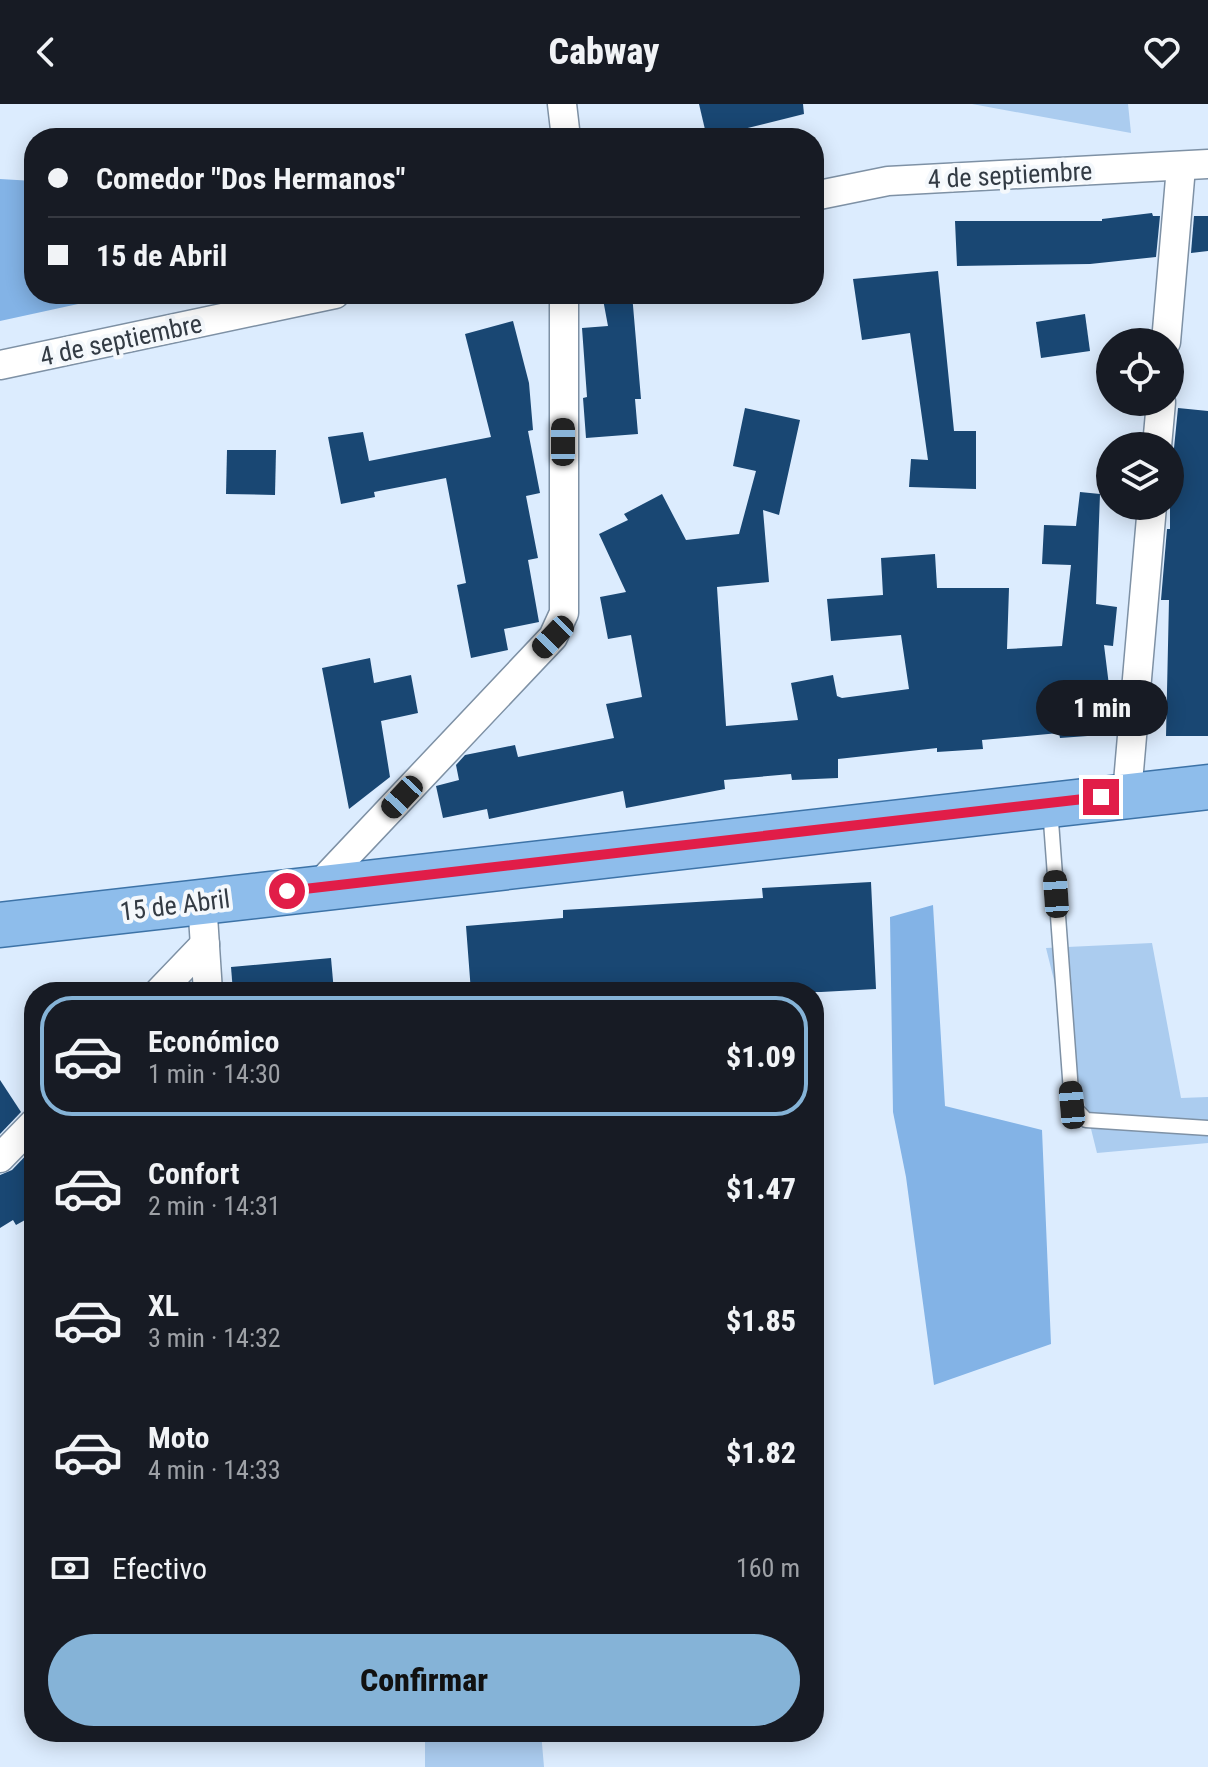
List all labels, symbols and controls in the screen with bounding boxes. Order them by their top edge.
icon: back [24,30,68,74]
icon: heart [1140,30,1184,74]
text: Cabway [549,31,659,73]
street label: 4 de septiembre [927,156,1093,194]
text: Comedor "Dos Hermanos" [96,161,405,196]
text: 15 de Abril [96,238,227,273]
street label: 4 de septiembre [37,308,205,372]
map controls [1096,328,1184,520]
button: locate [1096,328,1184,416]
car [551,418,575,466]
button: layers [1096,432,1184,520]
car [528,611,578,663]
callout: 1 min [1035,681,1167,737]
text: 1 min [1073,693,1131,723]
car [377,771,427,823]
route end [1083,779,1119,815]
car [1042,869,1070,919]
route start [269,873,305,909]
street label: 15 de Abril [118,883,232,927]
icon: car [52,1020,124,1092]
text: Económico [148,1024,279,1059]
text: $1.09 [726,1039,796,1074]
text: 1 min · 14:30 [148,1059,281,1089]
car [1058,1080,1086,1130]
icon: car [52,1152,124,1224]
text: Confort [148,1156,239,1191]
text: $1.47 [726,1171,796,1206]
text: 2 min · 14:31 [148,1191,281,1221]
icon: car [52,1284,124,1356]
text: XL [148,1288,179,1323]
text: $1.85 [726,1303,796,1338]
text: 3 min · 14:32 [148,1323,281,1353]
icon: car [52,1416,124,1488]
text: Moto [148,1420,209,1455]
text: $1.82 [726,1435,796,1470]
text: 4 min · 14:33 [148,1455,281,1485]
icon: cash [48,1546,92,1590]
text: Efectivo [112,1551,207,1586]
text: 160 m [736,1553,800,1583]
button: Confirmar [48,1634,800,1726]

